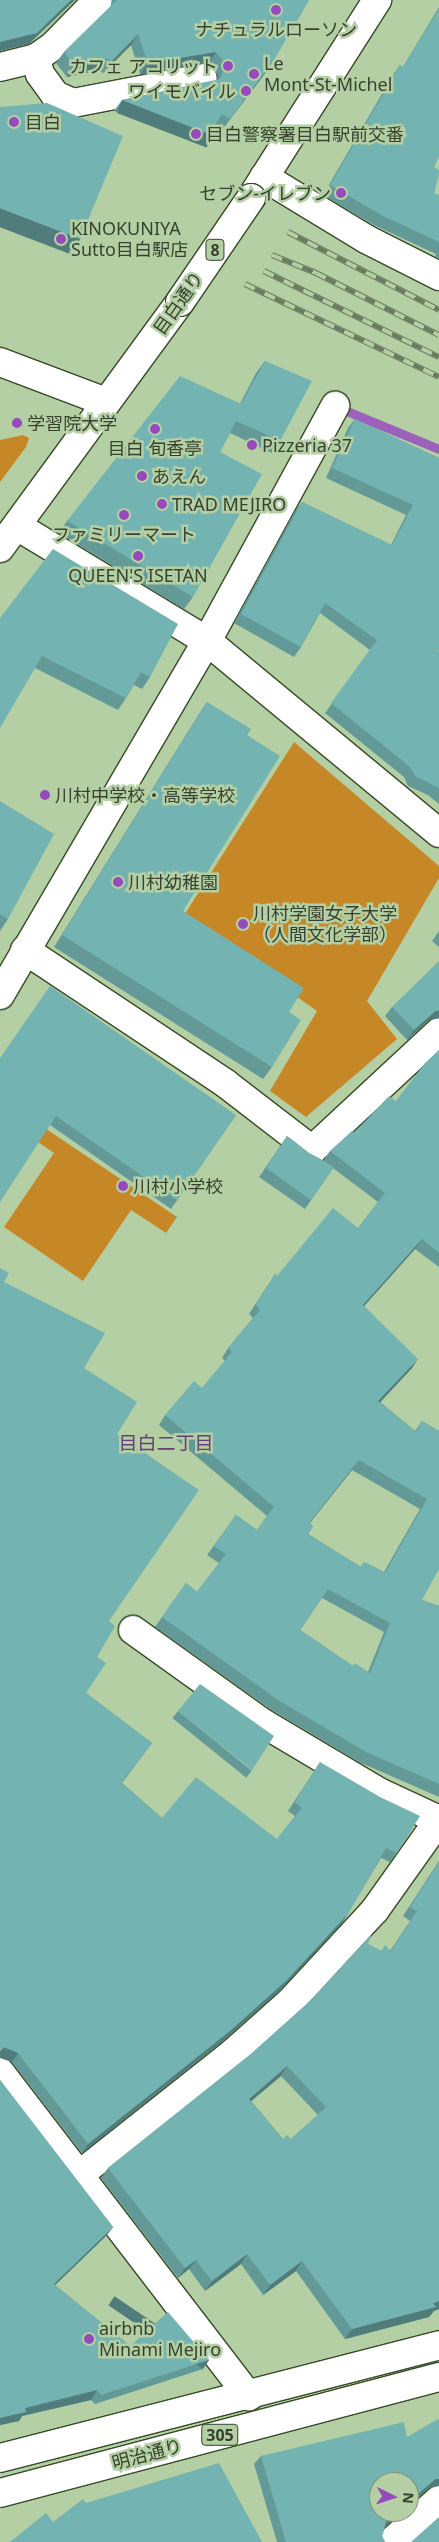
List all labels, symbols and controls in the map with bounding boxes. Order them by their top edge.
marker: ナチュラルローソン [270,4,282,16]
place label: ナチュラルローソン [195,18,357,40]
place label: Le Mont-St-Michel [264,53,392,96]
place label: カフェ アコリット [69,55,218,77]
marker: カフェ アコリット [222,60,234,72]
marker: Le Mont-St-Michel [248,68,260,80]
place label: ワイモバイル [128,80,236,102]
marker: ワイモバイル [240,85,252,97]
place label: 目白 [25,111,61,133]
marker: 目白 [7,115,21,129]
place label: 目白警察署目白駅前交番 [206,123,404,145]
marker: 目白警察署目白駅前交番 [190,128,202,140]
place label: セブン-イレブン [199,182,331,204]
marker: セブン-イレブン [335,187,347,199]
place label: KINOKUNIYA Sutto目白駅店 [71,218,188,260]
marker: KINOKUNIYA Sutto目白駅店 [55,233,67,245]
road number: 8 [205,236,225,264]
street label: 目白通り [149,267,207,339]
place label: 学習院大学 [27,412,117,434]
marker: 学習院大学 [11,417,23,429]
marker: 目白 旬香亭 [149,423,161,435]
place label: Pizzeria 37 [262,434,352,456]
place label: 目白 旬香亭 [108,437,202,459]
marker: Pizzeria 37 [246,439,258,451]
place label: あえん [152,465,206,487]
marker: あえん [136,470,148,482]
place label: TRAD MEJIRO [172,493,286,515]
marker: TRAD MEJIRO [156,498,168,510]
marker: ファミリーマート [118,509,130,521]
place label: ファミリーマート [52,523,196,545]
marker: QUEEN'S ISETAN [132,550,144,562]
place label: QUEEN'S ISETAN [68,564,208,586]
place label: 川村中学校・高等学校 [55,784,235,806]
marker: 川村中学校・高等学校 [39,789,51,801]
place label: 川村幼稚園 [128,871,218,893]
marker: 川村幼稚園 [112,876,124,888]
place label: 川村学園女子大学 （人間文化学部） [253,903,397,946]
marker: 川村学園女子大学 （人間文化学部） [237,918,249,930]
place label: 川村小学校 [133,1175,223,1197]
marker: 川村小学校 [117,1180,129,1192]
district label: 目白二丁目 [119,1433,213,1455]
place label: airbnb Minami Mejiro [99,2318,221,2360]
marker: airbnb Minami Mejiro [83,2333,95,2345]
road number: 305 [201,2422,239,2448]
street label: 明治通り [109,2434,185,2474]
north arrow [369,2472,419,2522]
text: N [399,2492,418,2504]

